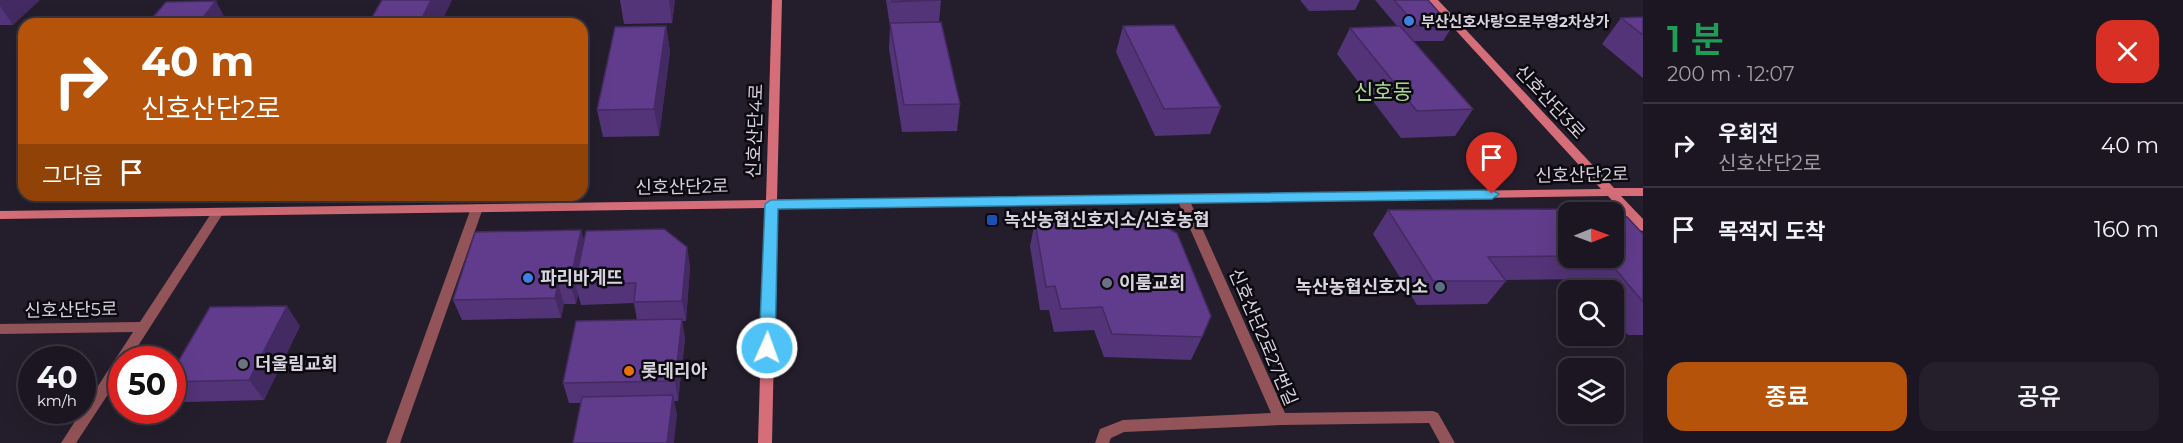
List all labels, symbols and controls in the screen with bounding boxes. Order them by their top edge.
place label: 부산신호사랑으로부영2차상가 [1421,12,1609,31]
marker: 부산신호사랑으로부영2차상가 [1402,14,1416,28]
text: 1 분 [1667,17,1724,61]
button: close [2096,20,2159,83]
text: 40 m [141,35,254,87]
icon: right [42,42,120,120]
street label: 신호산단3로 [1510,61,1590,143]
text: 200 m · 12:07 [1667,62,1794,86]
district label: 신호동 [1354,79,1412,104]
street label: 신호산단4로 [742,83,768,179]
text: 신호산단2로 [141,92,281,125]
text: 우회전 [1718,120,1779,147]
icon: right [1667,129,1700,162]
pin [1466,132,1517,194]
text: 40 m [2101,132,2159,159]
icon: arrive [1475,141,1508,174]
text: 신호산단2로 [1718,151,1821,175]
icon: arrive [115,156,148,189]
text: 그다음 [42,162,103,189]
street label: 신호산단2로 [1535,163,1629,187]
street label: 신호산단2로 [635,175,729,199]
north arrow [1558,202,1624,268]
map controls [1558,202,1624,424]
place label: 녹산농협신호지소/신호농협 [1004,209,1210,231]
marker: 녹산농협신호지소/신호농협 [985,213,999,227]
icon: arrive [1667,213,1700,246]
text: 160 m [2094,216,2159,243]
text: 목적지 도착 [1718,218,1825,245]
street label: 신호산단2로27번길 [1224,265,1302,409]
place label: 파리바게뜨 [540,267,623,289]
marker: 파리바게뜨 [521,271,535,285]
place label: 이룸교회 [1119,272,1185,294]
marker: 이룸교회 [1100,276,1114,290]
place label: 녹산농협신호지소 [1296,276,1428,298]
marker: 녹산농협신호지소 [1433,280,1447,294]
button: search [1558,280,1624,346]
street label: 신호산단5로 [24,298,118,322]
position arrow [735,316,799,380]
speed limit sign: 50 [108,346,186,424]
place label: 더울림교회 [255,353,338,375]
marker: 더울림교회 [236,357,250,371]
button: layers [1558,358,1624,424]
text: 40 [36,359,78,396]
place label: 롯데리아 [641,360,708,382]
button: 종료 [1667,362,1907,431]
button: 공유 [1919,362,2159,431]
marker: 롯데리아 [622,364,636,378]
text: km/h [37,391,77,410]

